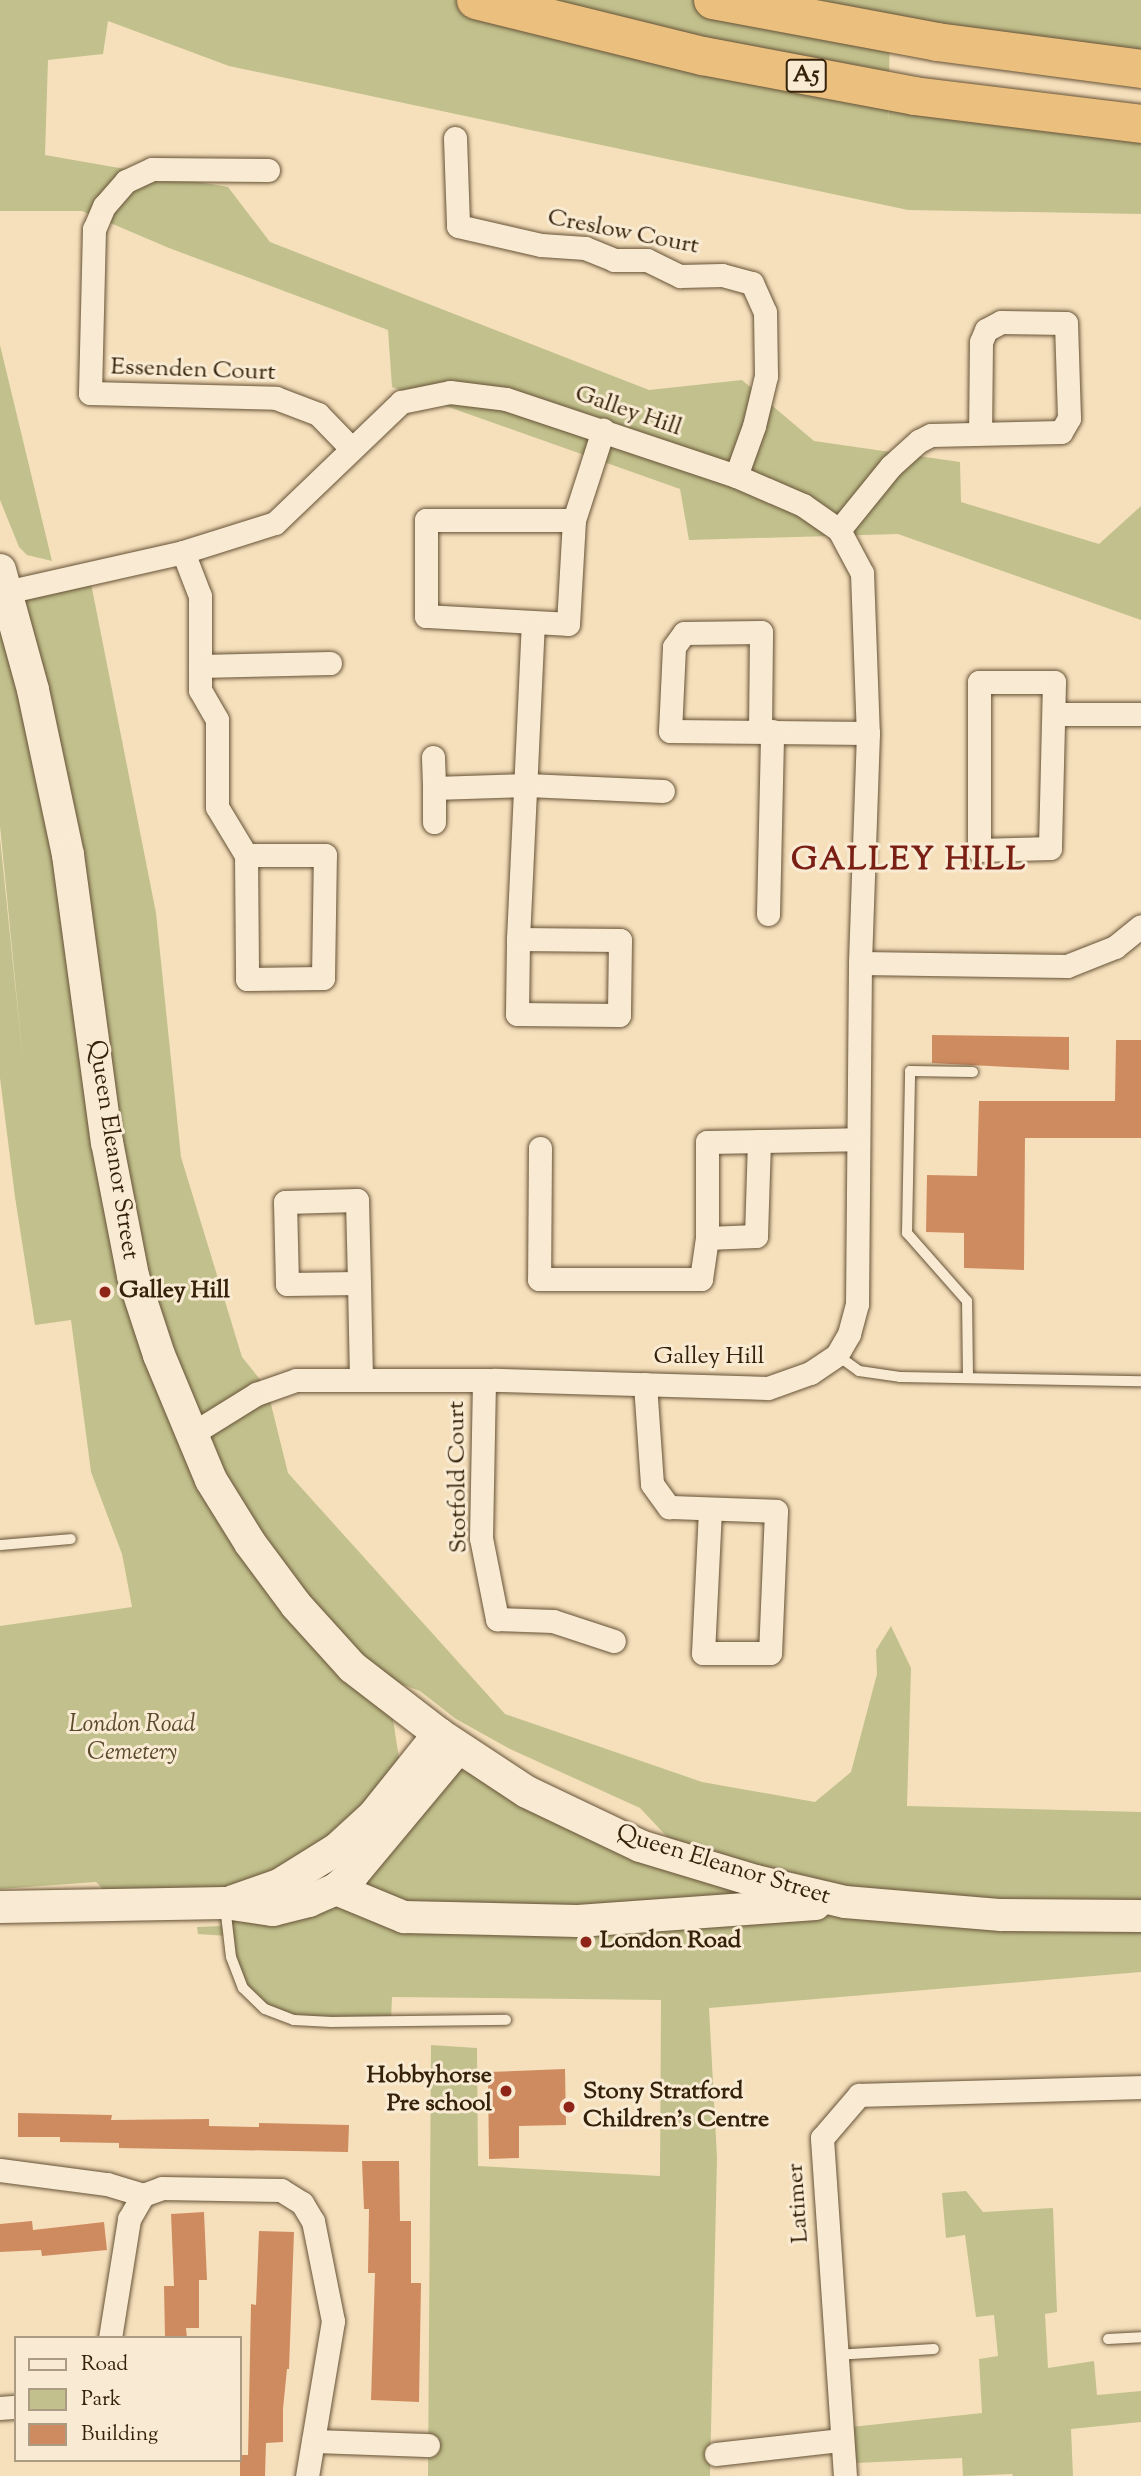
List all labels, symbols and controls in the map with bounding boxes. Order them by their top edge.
road number: A5 [785,57,827,96]
street label: Creslow Court [545,204,701,262]
street label: Essenden Court [110,354,276,388]
street label: Galley Hill [571,380,685,444]
district label: GALLEY HILL [792,842,1026,880]
street label: Queen Eleanor Street [80,1038,144,1262]
place label: Galley Hill [119,1278,230,1306]
marker: Galley Hill [97,1284,113,1300]
street label: Galley Hill [654,1344,764,1372]
street label: Stotfold Court [443,1401,475,1553]
park label: London Road Cemetery [68,1712,196,1768]
street label: Queen Eleanor Street [613,1820,833,1912]
place label: London Road [600,1928,741,1956]
marker: London Road [578,1934,594,1950]
place label: Hobbyhorse Pre school [366,2063,492,2119]
place label: Stony Stratford Children’s Centre [583,2079,769,2135]
marker: Hobbyhorse Pre school [498,2083,514,2099]
marker: Stony Stratford Children’s Centre [561,2099,577,2115]
street label: Latimer [782,2162,816,2244]
legend [14,2336,242,2462]
text: Road [81,2350,128,2380]
text: Park [81,2385,121,2415]
text: Building [81,2420,158,2450]

